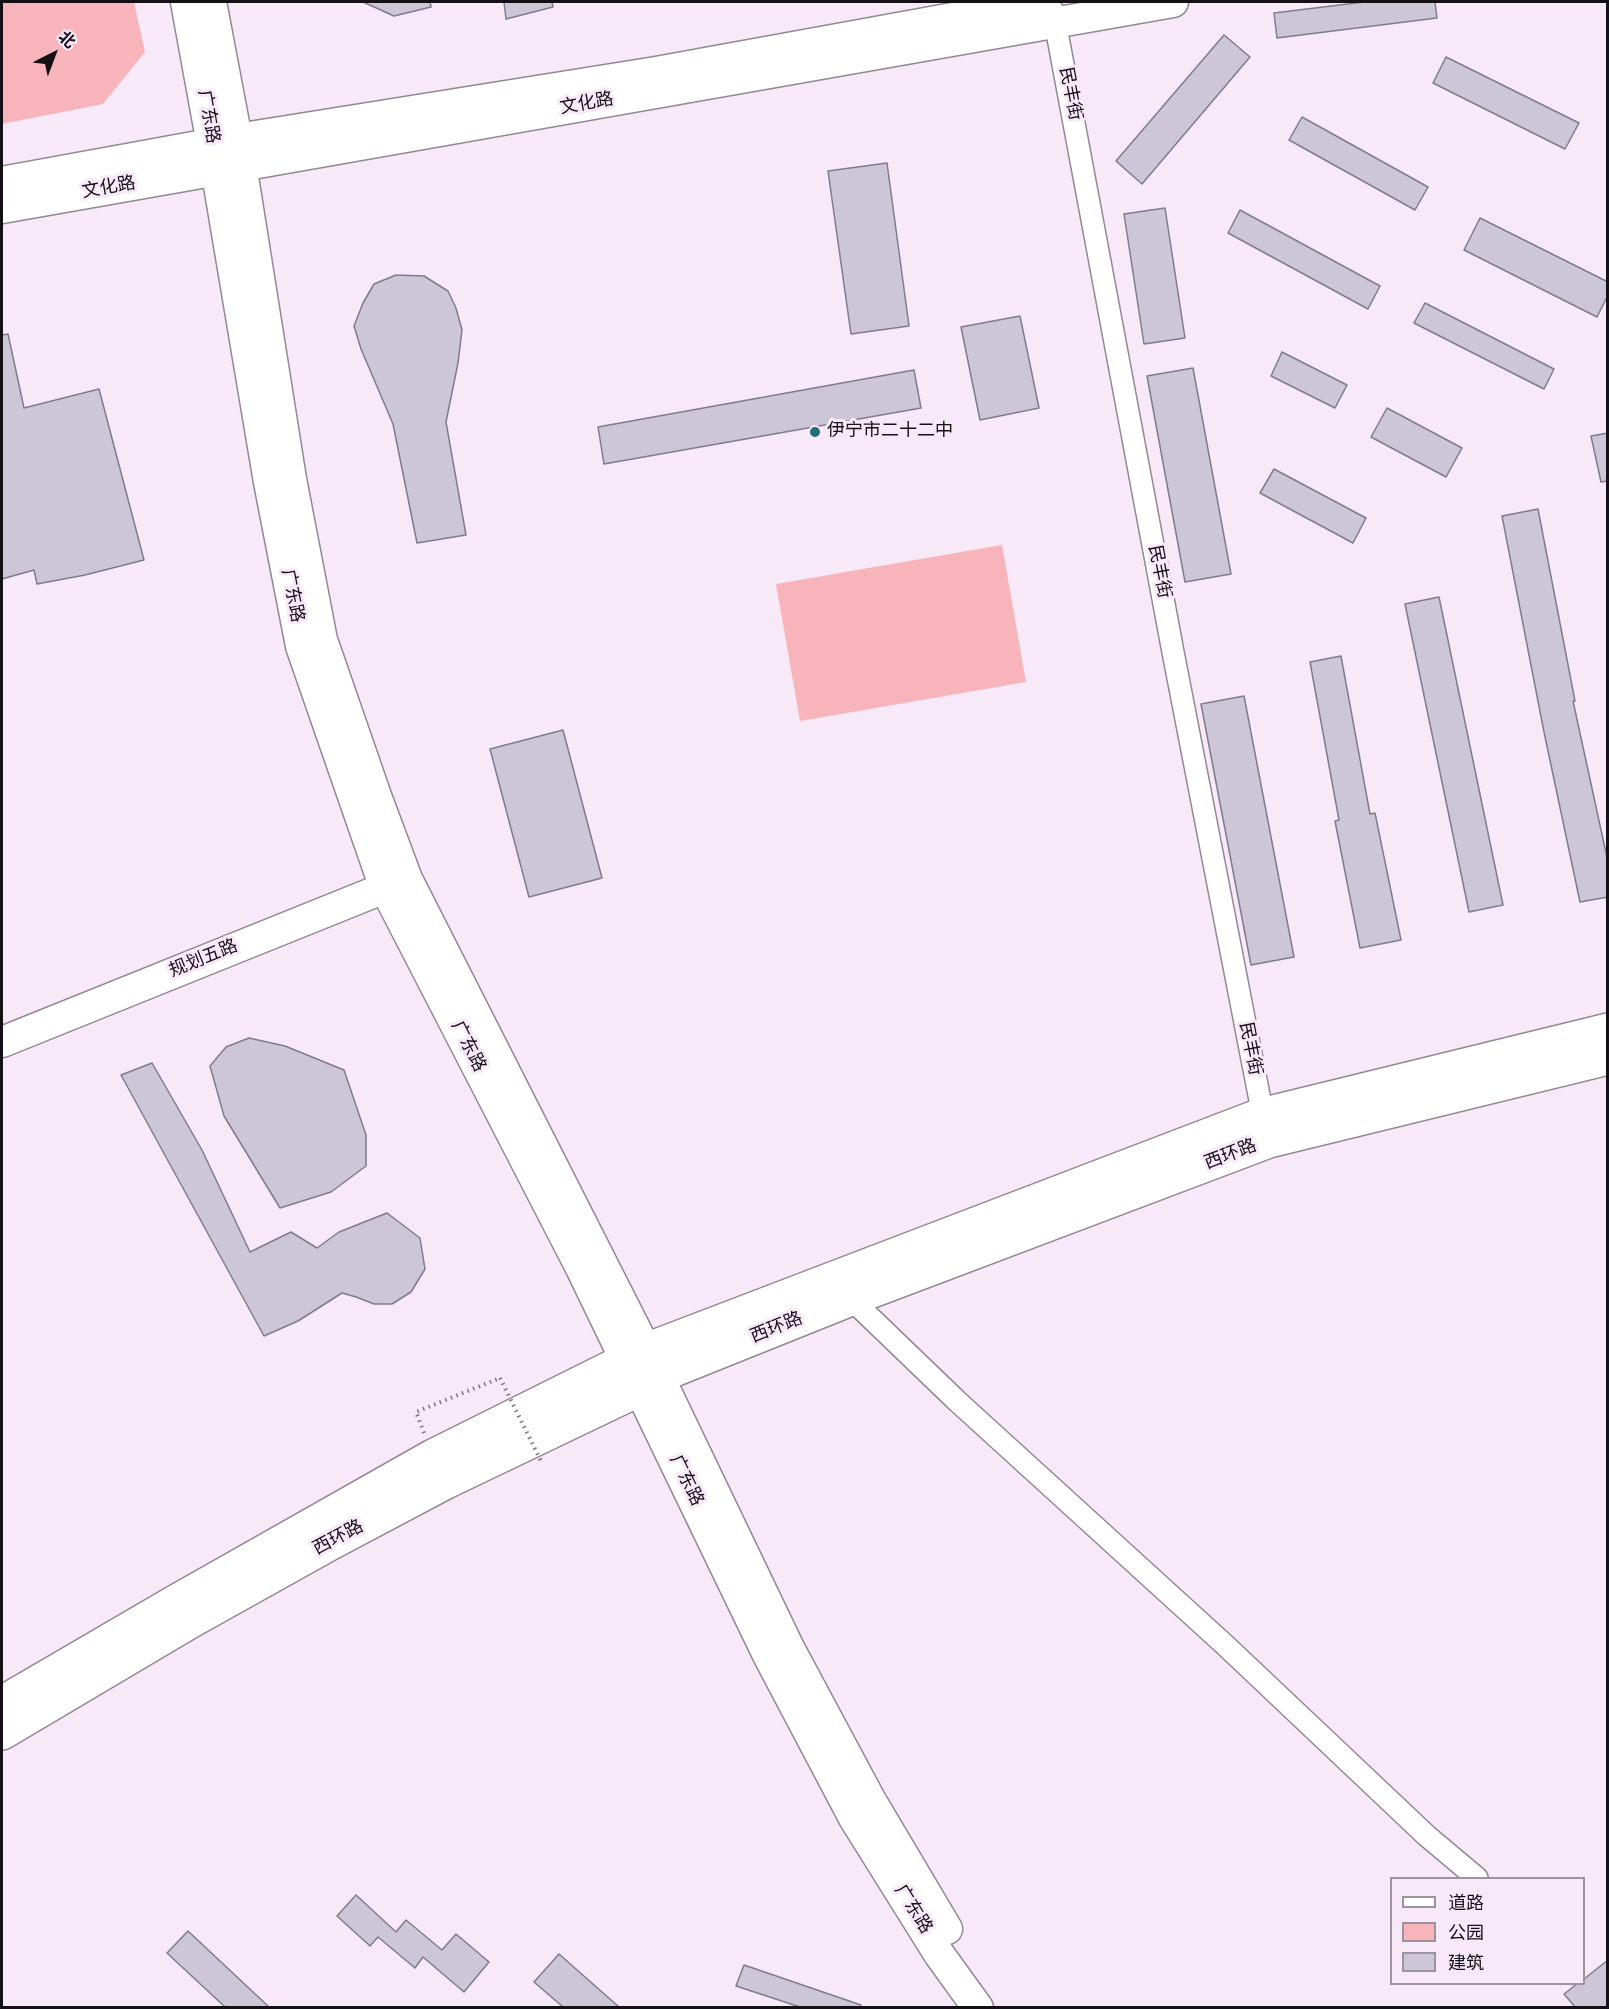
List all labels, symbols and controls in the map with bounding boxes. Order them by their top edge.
north arrow [24,24,84,84]
text: 北 [53,28,79,53]
street label: 民丰街 [1053,65,1085,123]
street label: 广东路 [192,89,222,145]
street label: 文化路 [559,90,615,120]
street label: 文化路 [81,174,137,204]
place label: 伊宁市二十二中 [827,421,953,443]
marker: 伊宁市二十二中 [808,425,822,439]
street label: 民丰街 [1142,543,1174,601]
street label: 广东路 [275,567,307,625]
street label: 规划五路 [167,937,241,983]
street label: 广东路 [445,1018,489,1076]
street label: 民丰街 [1233,1020,1265,1078]
street label: 西环路 [1202,1136,1260,1176]
street label: 西环路 [748,1309,806,1349]
street label: 广东路 [663,1452,707,1510]
street label: 西环路 [310,1517,368,1561]
legend [1390,1877,1585,1985]
street label: 广东路 [889,1881,935,1939]
text: 道路 [1448,1893,1484,1916]
text: 公园 [1448,1923,1484,1946]
text: 建筑 [1448,1953,1484,1976]

